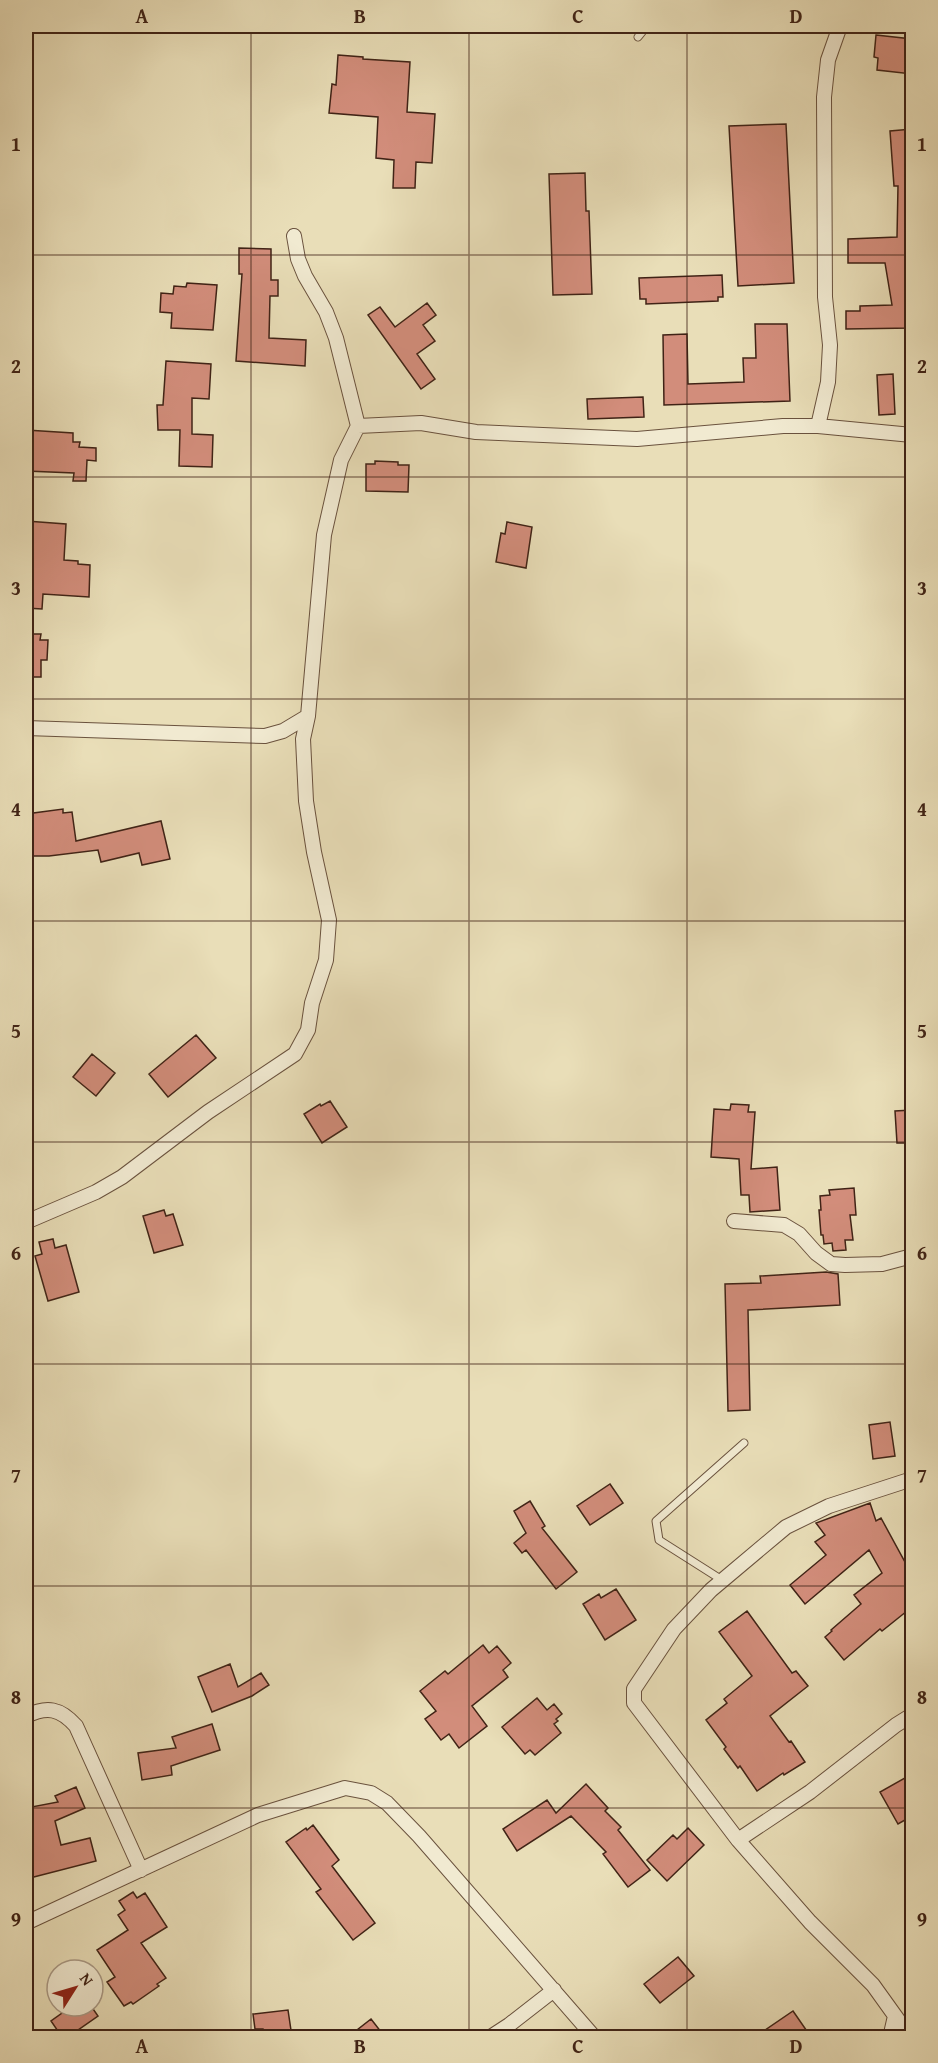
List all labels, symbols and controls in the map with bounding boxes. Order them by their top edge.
text: A [136,1,149,30]
text: B [354,1,366,30]
text: C [572,1,584,30]
text: D [789,1,803,30]
text: 1 [11,129,21,158]
text: 1 [917,129,927,158]
text: 2 [11,351,21,380]
text: 2 [917,351,927,380]
text: 3 [11,573,21,602]
text: 3 [917,573,927,602]
text: 4 [11,794,21,823]
text: 4 [917,794,927,823]
text: 5 [11,1016,21,1045]
text: 5 [917,1016,927,1045]
text: 6 [11,1238,21,1267]
text: 6 [917,1238,927,1267]
text: 7 [11,1460,21,1489]
text: 7 [917,1460,927,1489]
text: 8 [11,1682,21,1711]
text: 8 [917,1682,927,1711]
text: 9 [11,1904,21,1933]
text: 9 [917,1904,927,1933]
north arrow [45,1958,105,2018]
text: N [74,1967,100,1991]
text: A [136,2031,149,2060]
text: B [354,2031,366,2060]
text: C [572,2031,584,2060]
text: D [789,2031,803,2060]

